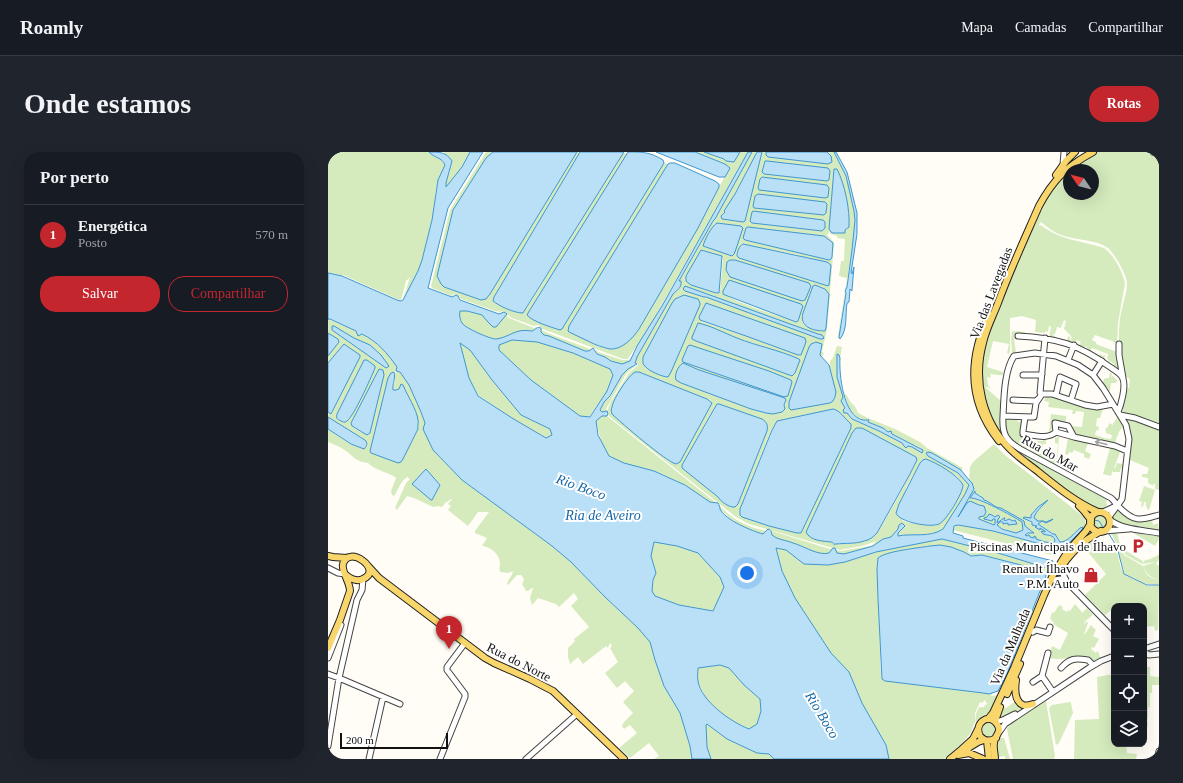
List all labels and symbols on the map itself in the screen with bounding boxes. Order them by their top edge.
north arrow [1063,164,1099,200]
street label: Via das Lavegadas [967,245,1015,341]
street label: Rua do Mar [1019,431,1081,475]
one-way arrow [1095,438,1108,446]
water label: Rio Boco [553,471,608,503]
water label: Ria de Aveiro [564,508,641,523]
parking icon: Piscinas Municipais de Ílhavo [1129,537,1147,555]
place label: Piscinas Municipais de Ílhavo [970,539,1126,554]
place label: Renault Ílhavo - P.M. Auto [1002,561,1079,591]
your location [737,563,757,583]
shop icon: Renault Ílhavo - P.M. Auto [1082,566,1100,584]
street label: Via da Malhada [987,606,1033,688]
pin: 1 [436,616,462,649]
street label: Rua do Norte [484,639,554,685]
water label: Rio Boco [802,688,842,741]
scale bar [340,731,448,750]

